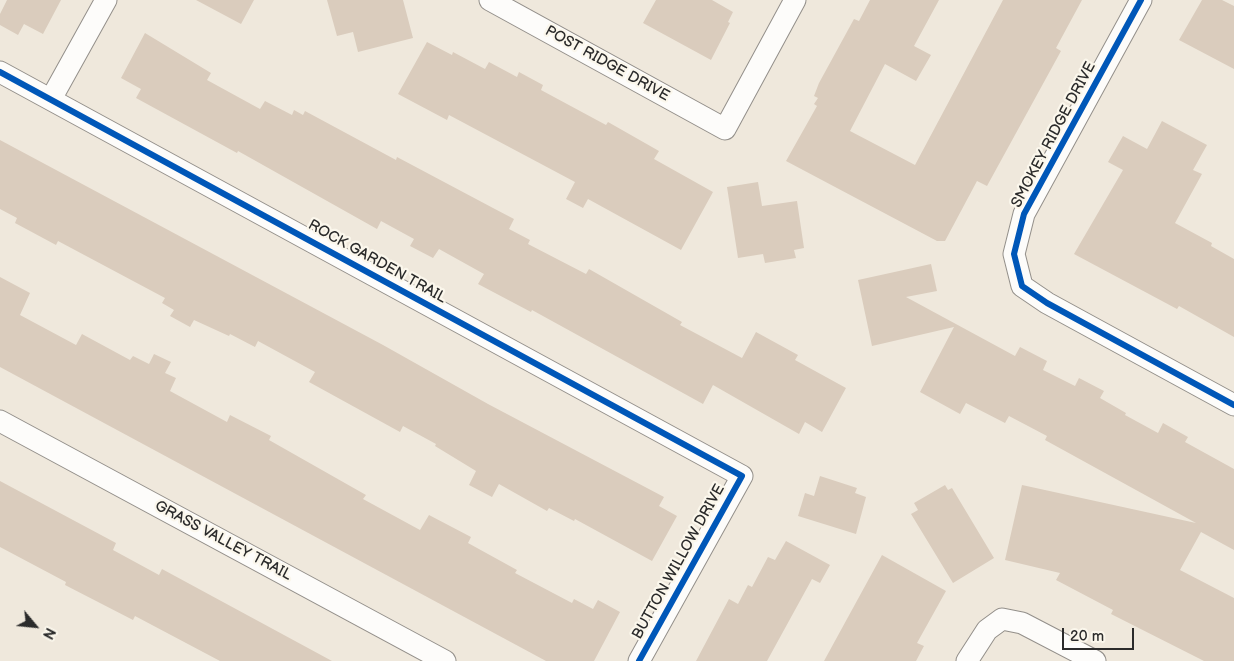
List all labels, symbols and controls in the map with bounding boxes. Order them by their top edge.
street label: POST RIDGE DRIVE [542,22,672,106]
street label: SMOKEY RIDGE DRIVE [1008,59,1100,211]
street label: ROCK GARDEN TRAIL [305,216,449,308]
street label: BUTTON WILLOW DRIVE [629,481,729,643]
street label: GRASS VALLEY TRAIL [151,497,295,585]
north arrow [10,601,60,651]
scale bar [1064,618,1136,650]
text: N [39,625,59,642]
text: 20 m [1070,627,1104,646]

